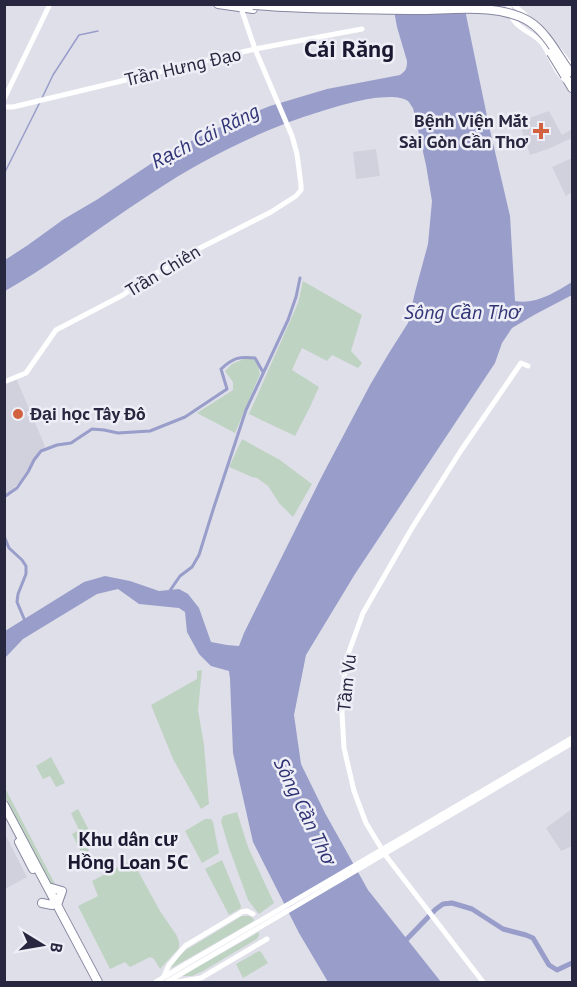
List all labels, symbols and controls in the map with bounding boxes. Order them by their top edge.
district label: Cái Răng [304,33,394,64]
street label: Trần Hưng Đạo [122,42,243,91]
water label: Rạch Cái Răng [147,98,263,174]
place label: Bệnh Viện Mắt Sài Gòn Cần Thơ [399,109,529,153]
marker: Bệnh Viện Mắt Sài Gòn Cần Thơ [532,122,550,140]
street label: Trần Chiên [121,239,204,302]
water label: Sông Cần Thơ [404,299,522,325]
place label: Đại học Tây Đô [29,402,146,425]
marker: Đại học Tây Đô [11,407,25,421]
street label: Tầm Vu [332,653,361,713]
water label: Sông Cần Thơ [268,753,343,871]
district label: Khu dân cư Hồng Loan 5C [68,826,188,875]
north arrow [12,915,72,975]
text: B [46,941,67,954]

